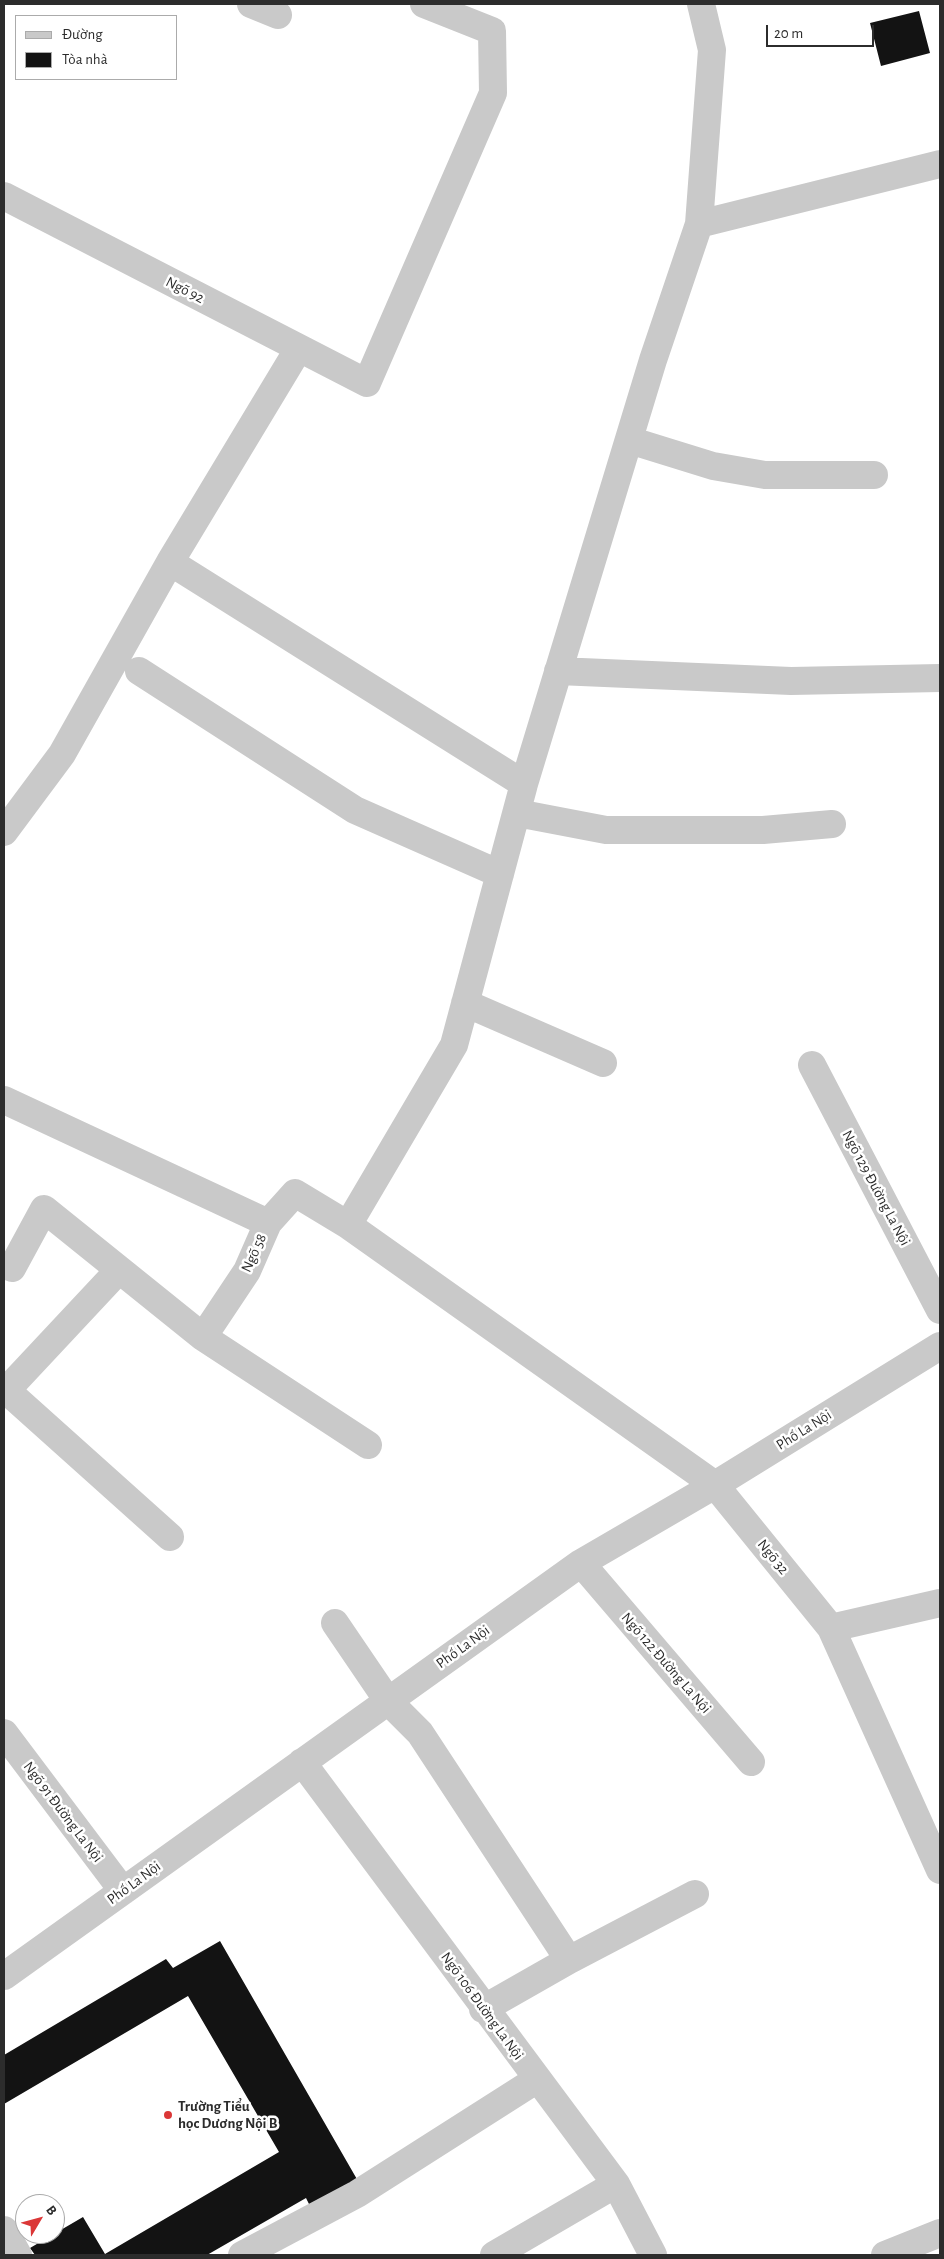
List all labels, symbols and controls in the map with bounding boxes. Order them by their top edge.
legend [15,15,178,80]
scale bar [769,15,876,47]
text: 20 m [774,26,803,41]
text: Đường [62,27,102,42]
text: Tòa nhà [62,52,108,67]
street label: Ngõ 92 [163,273,207,307]
street label: Ngõ 129 Đường La Nội [838,1127,914,1249]
street label: Ngõ 58 [237,1231,271,1275]
street label: Phố La Nội [773,1406,835,1454]
street label: Ngõ 32 [753,1536,793,1578]
street label: Ngõ 122 Đường La Nội [617,1609,715,1717]
street label: Phố La Nội [433,1621,493,1673]
street label: Ngõ 91 Đường La Nội [19,1758,107,1866]
street label: Phố La Nội [104,1857,164,1909]
street label: Ngõ 106 Đường La Nội [437,1948,527,2064]
place label: Trường Tiểu học Dương Nội B [178,2097,277,2132]
marker: Trường Tiểu học Dương Nội B [162,2109,174,2121]
north arrow [15,2194,65,2244]
text: B [43,2203,59,2218]

